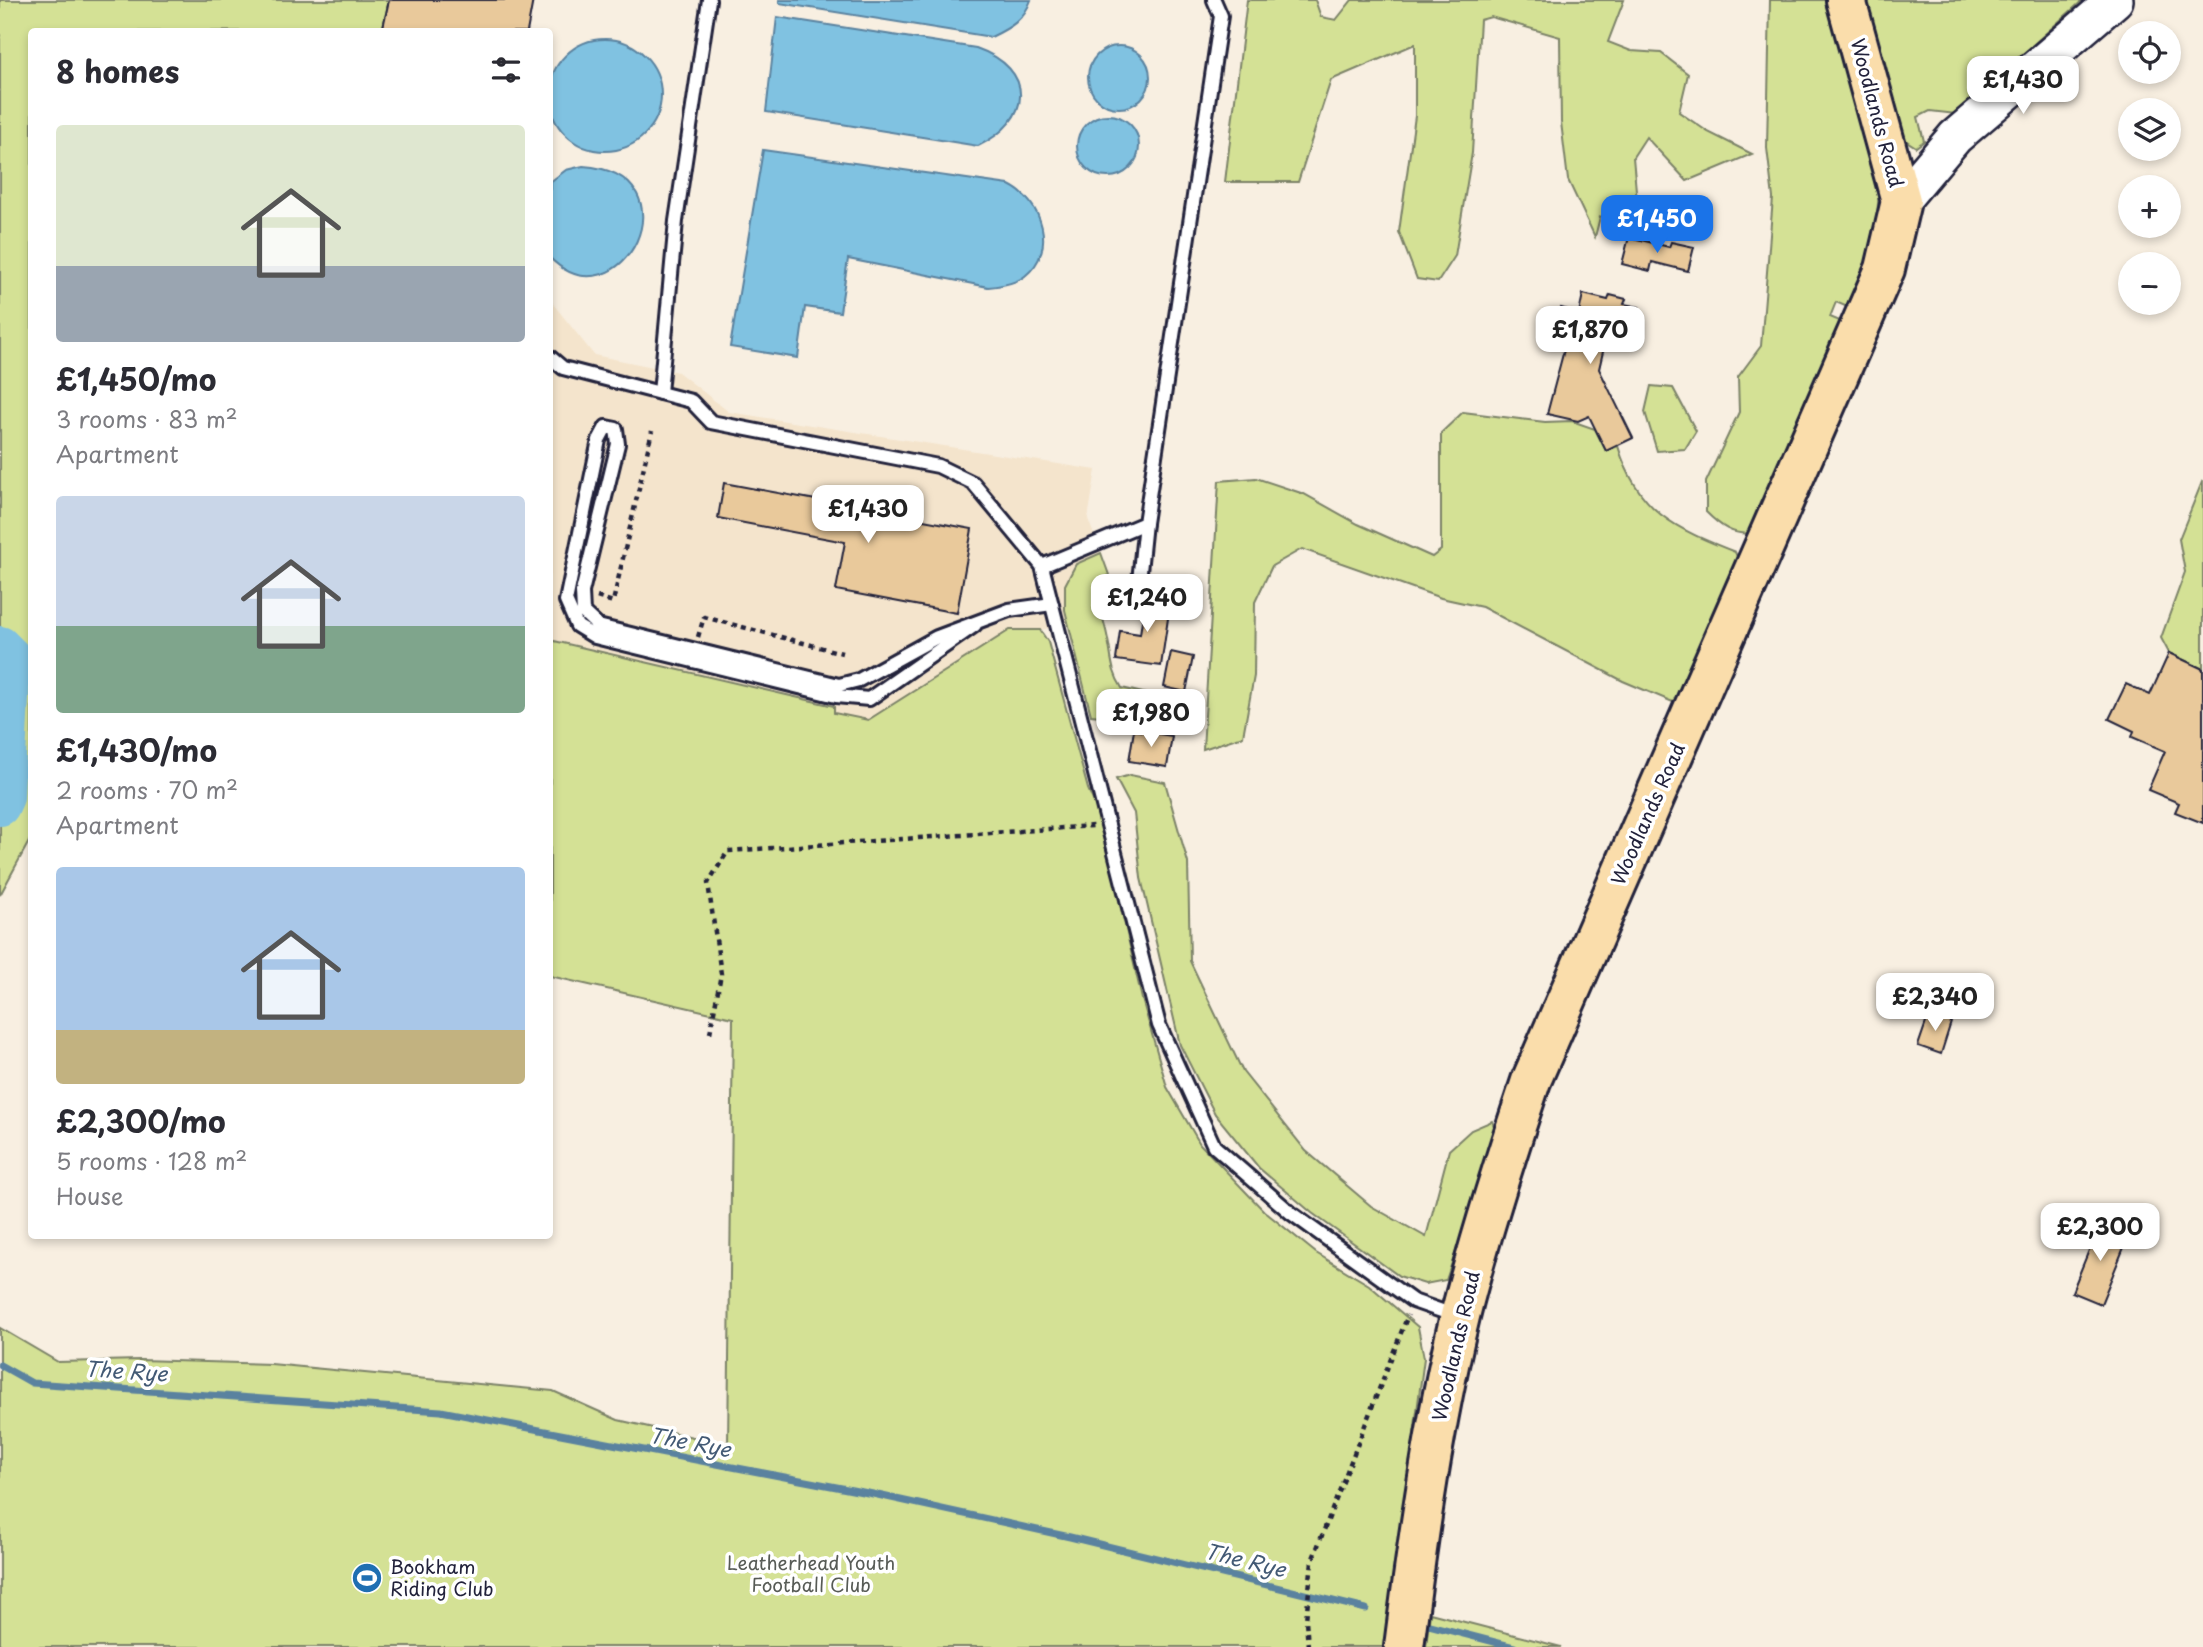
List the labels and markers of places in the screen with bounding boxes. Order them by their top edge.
pin: £1,430 [1966,57,2080,116]
pin: £1,450 [1600,196,1714,255]
pin: £1,870 [1533,306,1647,366]
pin: £1,430 [811,486,925,545]
pin: £1,240 [1090,574,1204,634]
pin: £1,980 [1094,690,1208,749]
pin: £2,340 [1878,974,1992,1033]
pin: £2,300 [2043,1204,2157,1263]
place label: Bookham Riding Club [390,1552,493,1602]
sports icon: Bookham Riding Club [350,1561,384,1595]

